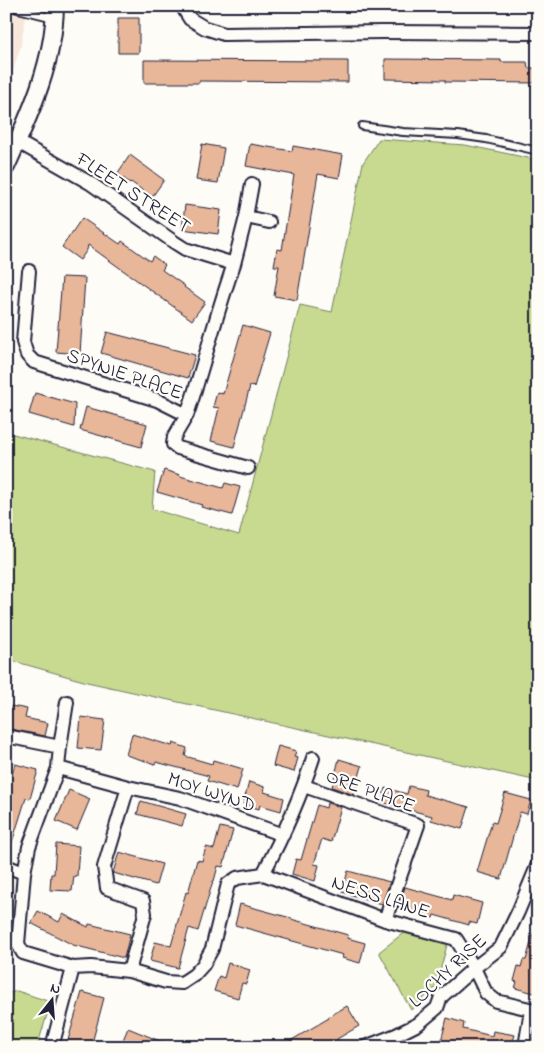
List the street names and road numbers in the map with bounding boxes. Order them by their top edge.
street label: FLEET STREET [68,145,196,242]
street label: SPYNIE PLACE [62,342,186,409]
street label: ORE PLACE [321,763,419,822]
street label: MOY WYND [164,766,259,821]
street label: NESS LANE [327,869,433,928]
street label: LOCHY RISE [403,928,494,1016]

